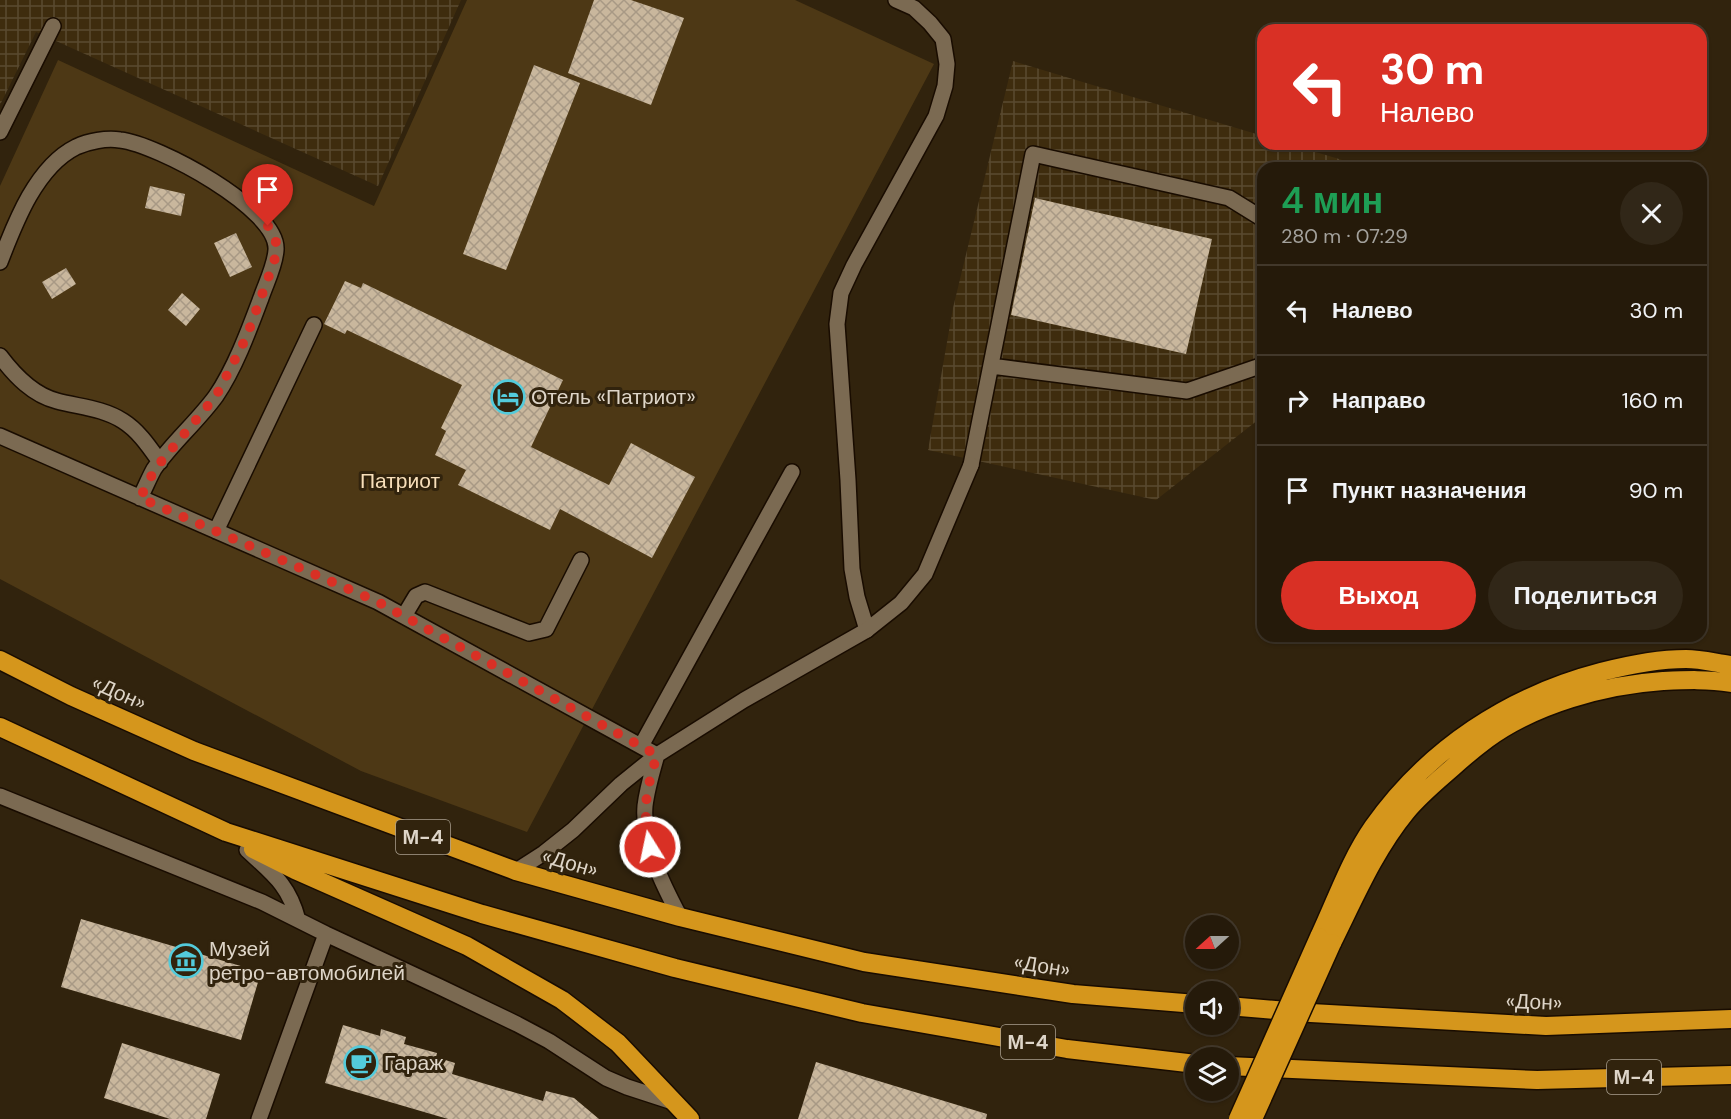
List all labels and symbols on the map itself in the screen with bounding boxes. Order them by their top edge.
pin [242,164,293,226]
hotel icon: Отель «Патриот» [490,379,526,415]
place label: Отель «Патриот» [531,383,696,411]
park label: Патриот [360,467,440,495]
street label: «Дон» [87,669,151,717]
position arrow [618,815,682,879]
road number: М-4 [396,820,450,854]
street label: «Дон» [539,842,601,884]
north arrow [1185,915,1239,969]
place label: Музей ретро-автомобилей [209,935,405,987]
museum icon: Музей ретро-автомобилей [168,943,204,979]
street label: «Дон» [1012,948,1072,984]
street label: «Дон» [1505,987,1563,1017]
road number: М-4 [1001,1025,1055,1059]
cafe icon: Гараж [343,1045,379,1081]
place label: Гараж [384,1049,443,1077]
road number: М-4 [1607,1060,1661,1094]

